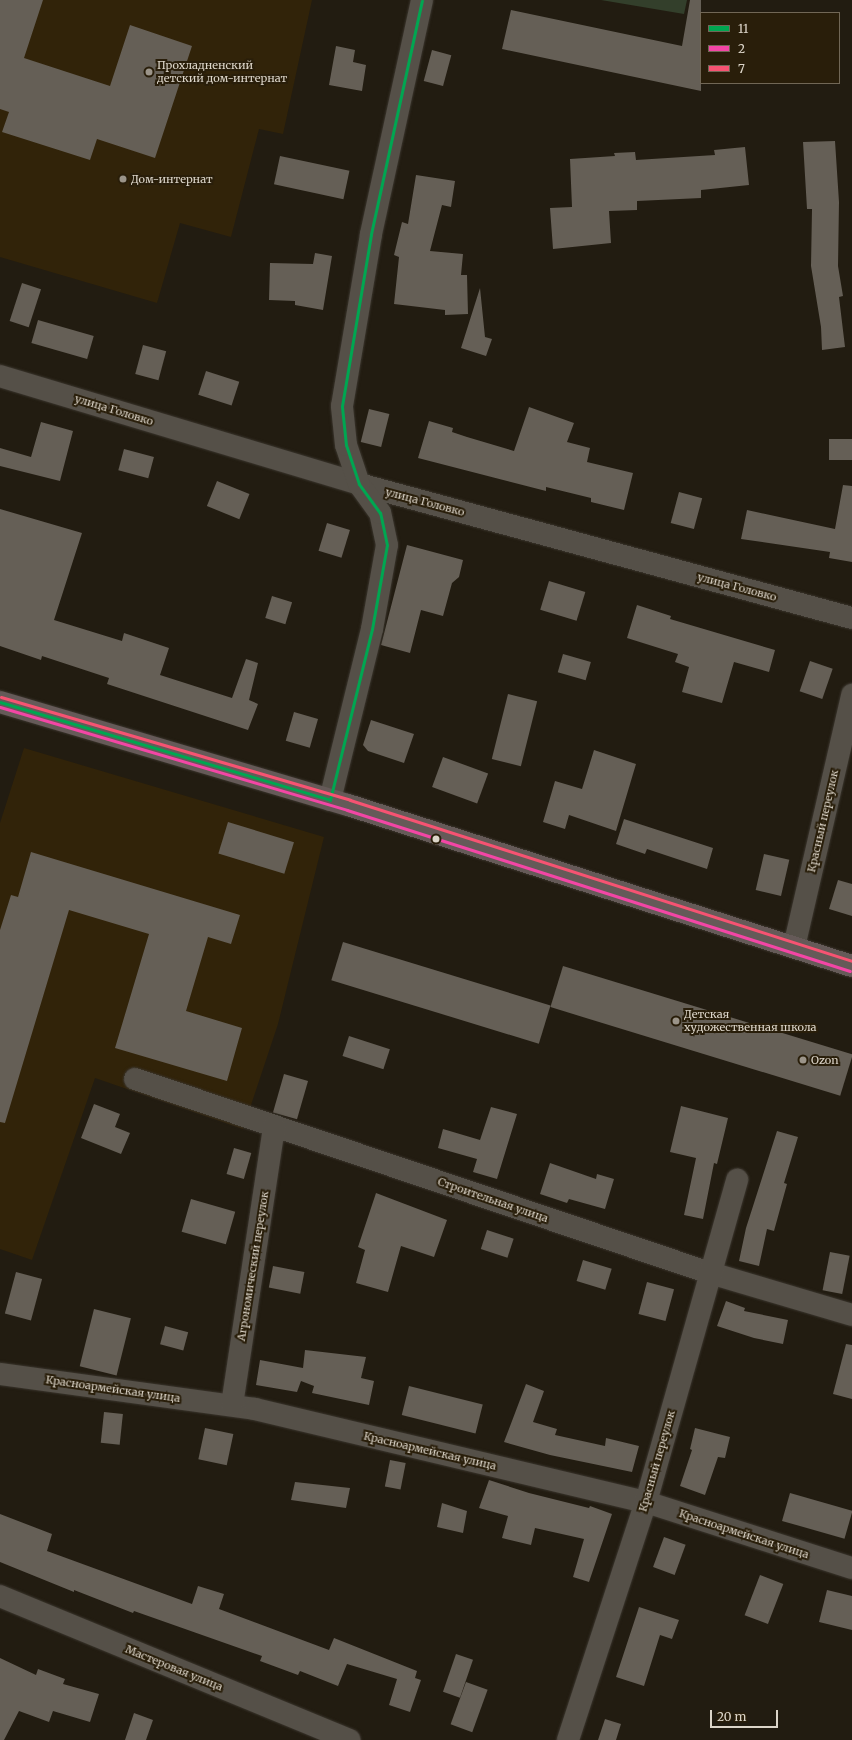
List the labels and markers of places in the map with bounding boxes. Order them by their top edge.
place label: Прохладненский детский дом-интернат [157,59,287,85]
marker: Прохладненский детский дом-интернат [144,67,154,77]
place label: Дом-интернат [131,172,213,186]
marker: Дом-интернат [118,174,128,184]
unlabelled marker [431,834,441,844]
place label: Детская художественная школа [684,1008,816,1034]
marker: Детская художественная школа [671,1016,681,1026]
place label: Ozon [811,1053,839,1067]
marker: Ozon [798,1055,808,1065]

